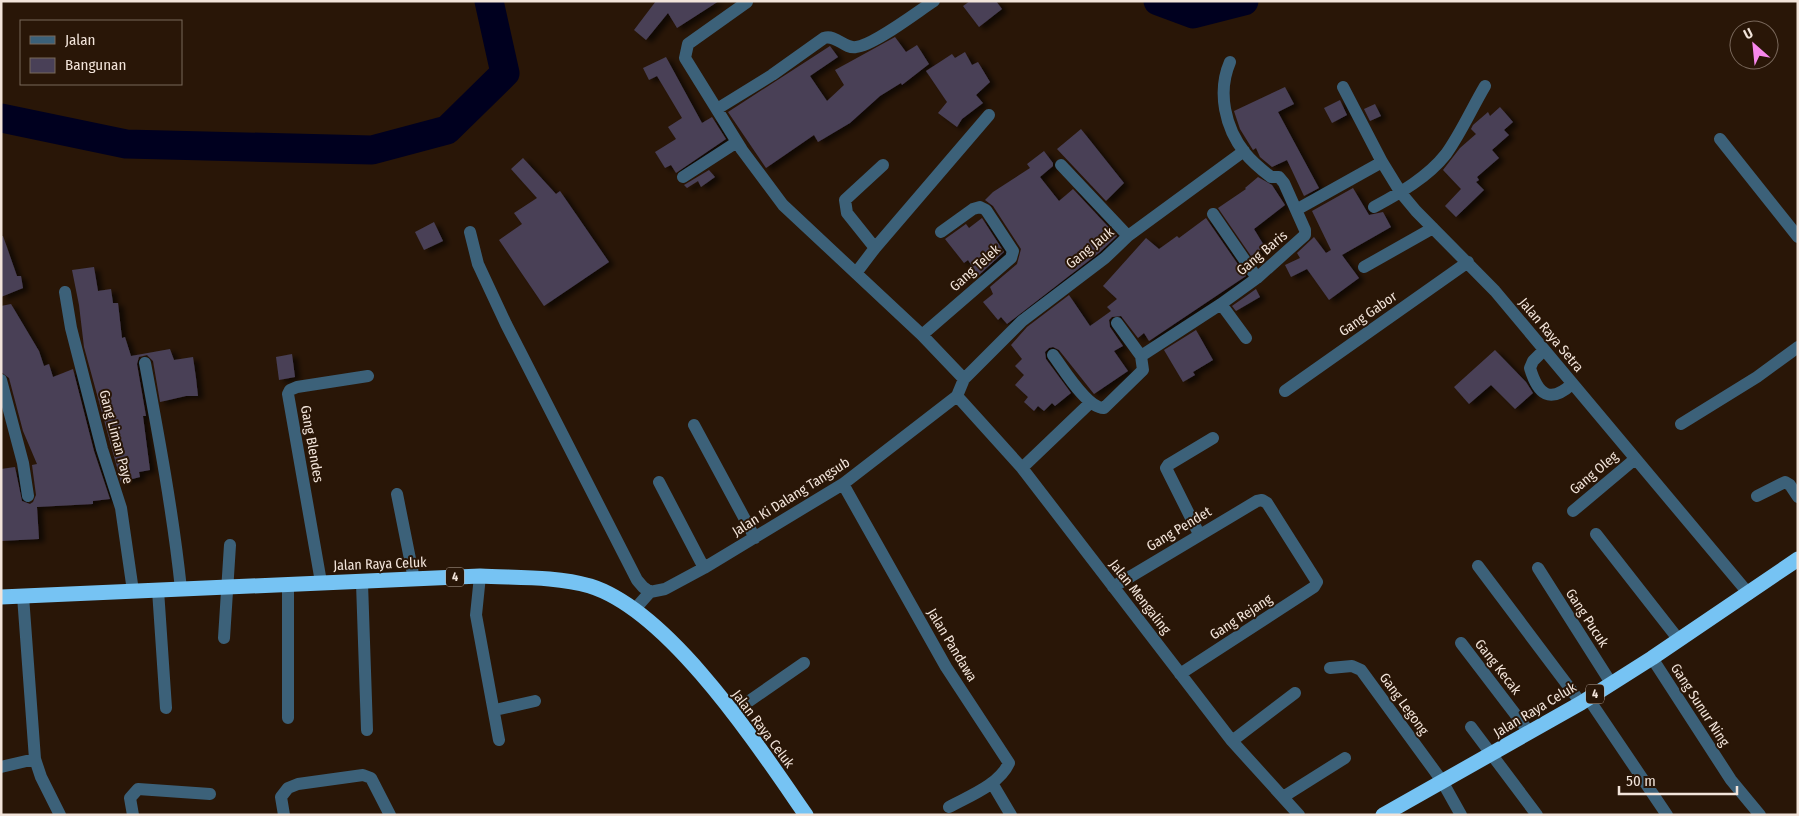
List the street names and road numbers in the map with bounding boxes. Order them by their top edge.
street label: Gang Jauk [1063,223,1118,272]
street label: Gang Baris [1233,227,1291,279]
street label: Gang Telek [946,241,1004,295]
street label: Gang Gabor [1336,288,1400,340]
street label: Jalan Raya Setra [1515,294,1587,376]
street label: Gang Liman Paye [95,388,137,486]
street label: Gang Blendes [297,404,327,484]
street label: Gang Oleg [1566,448,1622,498]
street label: Jalan Ki Dalang Tangsub [729,454,853,540]
street label: Gang Pendet [1144,503,1215,555]
street label: Jalan Raya Celuk [333,554,427,574]
street label: Jalan Mengaling [1106,556,1175,638]
road number: 4 [446,568,464,586]
street label: Gang Pucuk [1562,586,1612,651]
street label: Gang Rejang [1207,590,1276,643]
street label: Jalan Pandawa [923,605,981,685]
street label: Gang Kecak [1471,636,1525,698]
street label: Gang Sunur Ning [1667,660,1733,750]
street label: Gang Legong [1376,670,1432,739]
street label: Jalan Raya Celuk [1491,678,1580,741]
road number: 4 [1586,684,1604,704]
street label: Jalan Raya Celuk [728,687,798,772]

